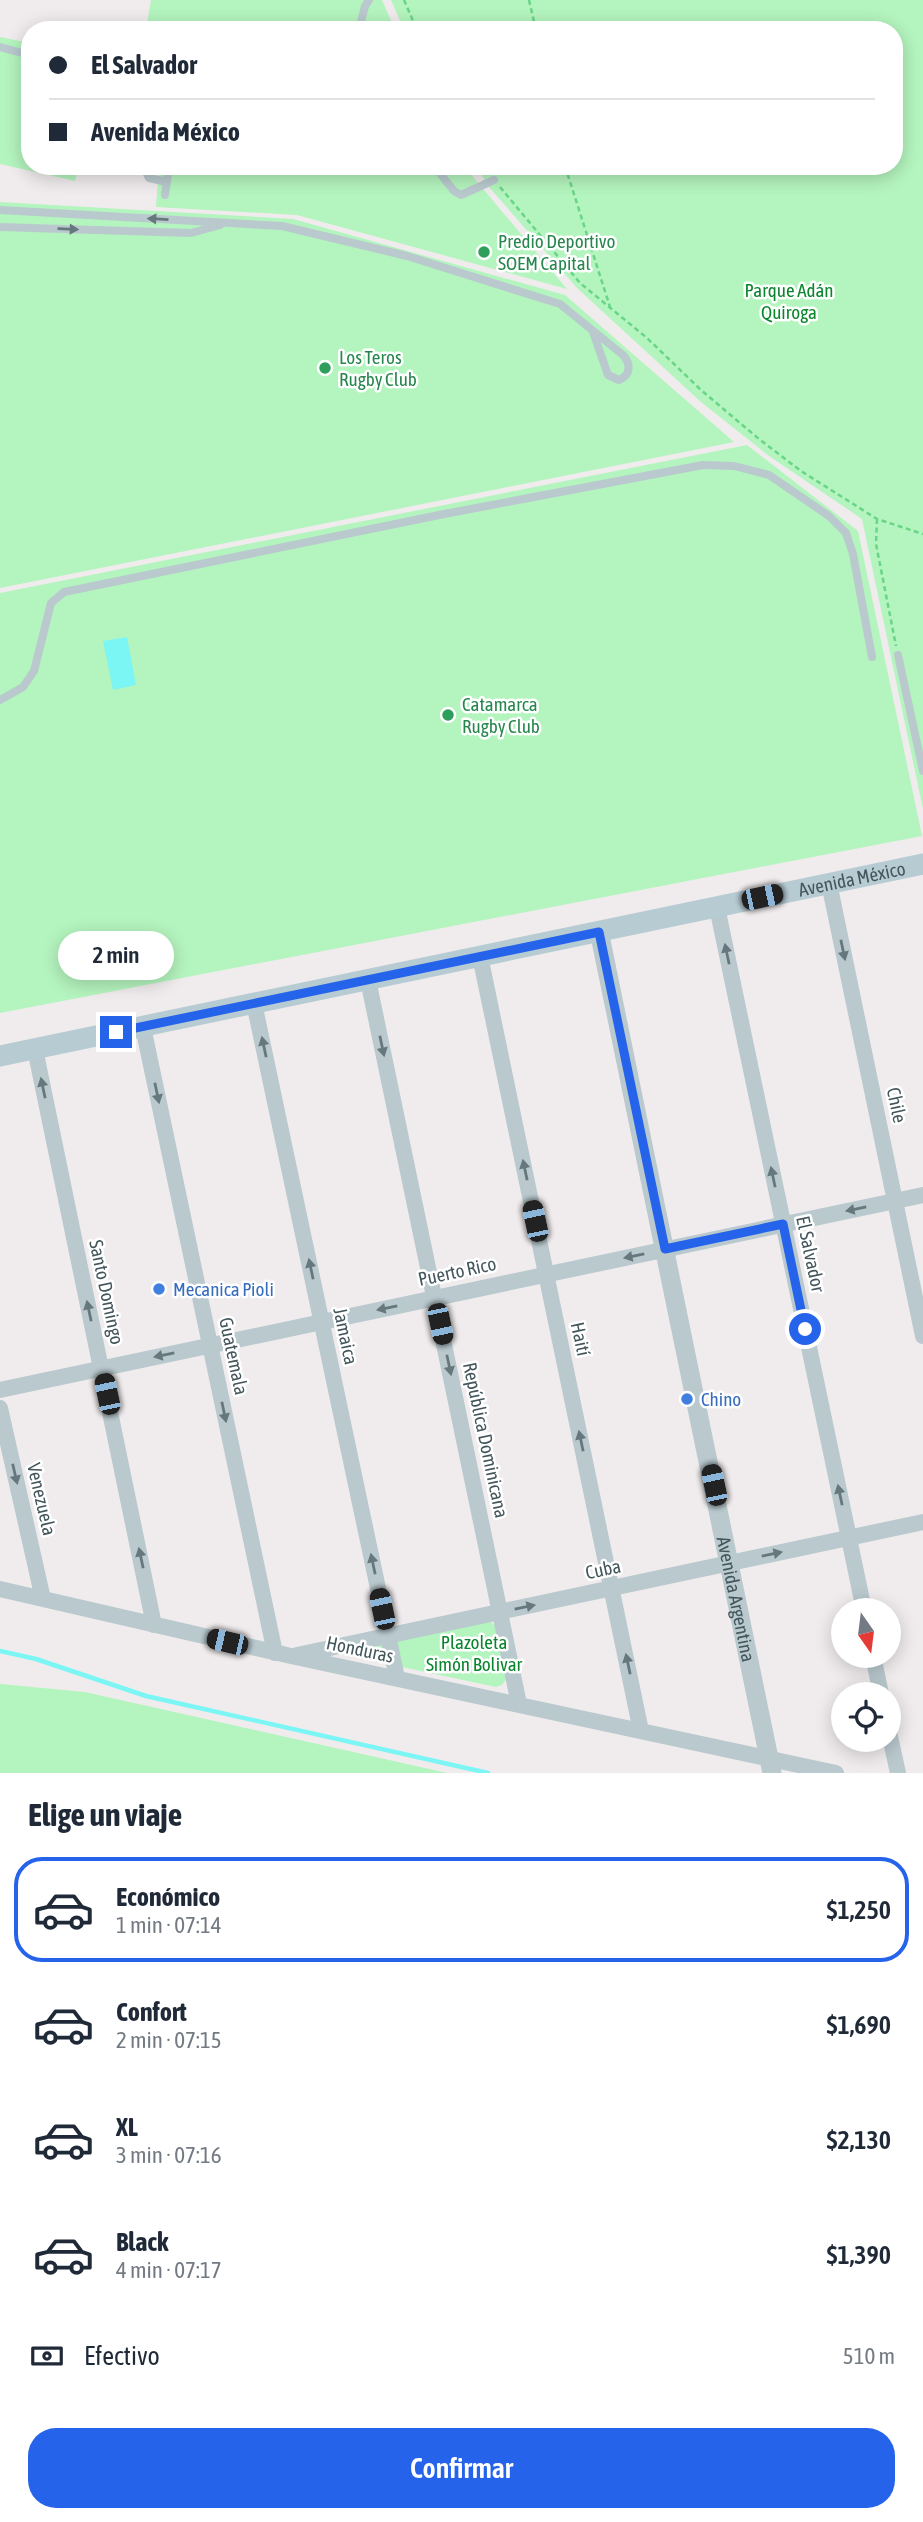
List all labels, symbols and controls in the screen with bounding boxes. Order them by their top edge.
text: El Salvador [91,50,197,80]
text: Avenida México [91,117,240,147]
one-way arrow [147,213,169,224]
one-way arrow [57,224,79,235]
place label: Predio Deportivo SOEM Capital [498,230,615,274]
marker: Predio Deportivo SOEM Capital [476,244,492,260]
park label: Parque Adán Quiroga [744,279,834,323]
place label: Los Teros Rugby Club [339,346,417,390]
marker: Los Teros Rugby Club [317,360,333,376]
place label: Catamarca Rugby Club [462,693,540,737]
marker: Catamarca Rugby Club [440,707,456,723]
street label: Avenida México [796,857,907,901]
car [740,882,785,912]
callout: 2 min [58,930,174,979]
one-way arrow [837,939,848,961]
text: 2 min [93,942,139,968]
one-way arrow [721,943,732,965]
route end [100,1016,132,1048]
one-way arrow [377,1035,388,1057]
one-way arrow [258,1036,269,1058]
one-way arrow [38,1077,49,1099]
one-way arrow [152,1082,163,1104]
street label: Chile [883,1085,911,1125]
one-way arrow [519,1159,530,1181]
one-way arrow [768,1166,779,1188]
car [521,1198,550,1244]
one-way arrow [845,1203,867,1214]
street label: El Salvador [792,1214,830,1295]
street label: Santo Domingo [85,1238,129,1346]
one-way arrow [623,1250,645,1261]
street label: Puerto Rico [416,1252,498,1290]
one-way arrow [305,1258,316,1280]
place label: Mecanica Pioli [173,1278,274,1300]
marker: Mecanica Pioli [151,1281,167,1297]
one-way arrow [84,1300,95,1322]
car [426,1301,455,1347]
one-way arrow [376,1302,398,1313]
street label: Jamaica [329,1306,363,1366]
route start [789,1313,821,1345]
street label: Guatemala [215,1315,253,1397]
street label: Haití [567,1320,595,1358]
one-way arrow [153,1349,175,1360]
one-way arrow [443,1354,454,1376]
street label: República Dominicana [459,1360,513,1520]
car [93,1371,122,1417]
place label: Chino [701,1388,741,1410]
marker: Chino [679,1391,695,1407]
one-way arrow [219,1401,230,1423]
one-way arrow [576,1430,587,1452]
street label: Venezuela [23,1461,61,1537]
car [700,1462,729,1508]
one-way arrow [9,1463,20,1485]
one-way arrow [834,1484,845,1506]
street label: Avenida Argentina [713,1534,760,1664]
one-way arrow [135,1547,146,1569]
one-way arrow [761,1549,783,1560]
one-way arrow [367,1553,378,1575]
street label: Cuba [583,1555,623,1583]
car [368,1586,397,1632]
north arrow [831,1598,901,1668]
map controls [831,1598,901,1752]
one-way arrow [514,1601,536,1612]
car [205,1627,250,1657]
street label: Honduras [324,1631,396,1667]
park label: Plazoleta Simón Bolivar [426,1631,522,1675]
one-way arrow [622,1653,633,1675]
button: locate [831,1682,901,1752]
text: Elige un viaje [28,1796,182,1833]
icon: car [32,1878,95,1941]
text: Económico [116,1882,220,1912]
text: $1,250 [827,1895,891,1925]
text: 1 min · 07:14 [116,1912,222,1938]
icon: car [32,1993,95,2056]
text: Confort [116,1997,187,2027]
text: $1,690 [827,2010,891,2040]
text: 2 min · 07:15 [116,2027,222,2053]
icon: car [32,2108,95,2171]
text: XL [116,2112,138,2142]
text: $2,130 [827,2125,891,2155]
text: 3 min · 07:16 [116,2142,222,2168]
icon: car [32,2223,95,2286]
text: Black [116,2227,168,2257]
text: $1,390 [827,2240,891,2270]
text: 4 min · 07:17 [116,2257,222,2283]
icon: cash [28,2337,66,2375]
text: Efectivo [84,2341,160,2371]
text: 510 m [843,2343,895,2369]
button: Confirmar [28,2428,895,2508]

